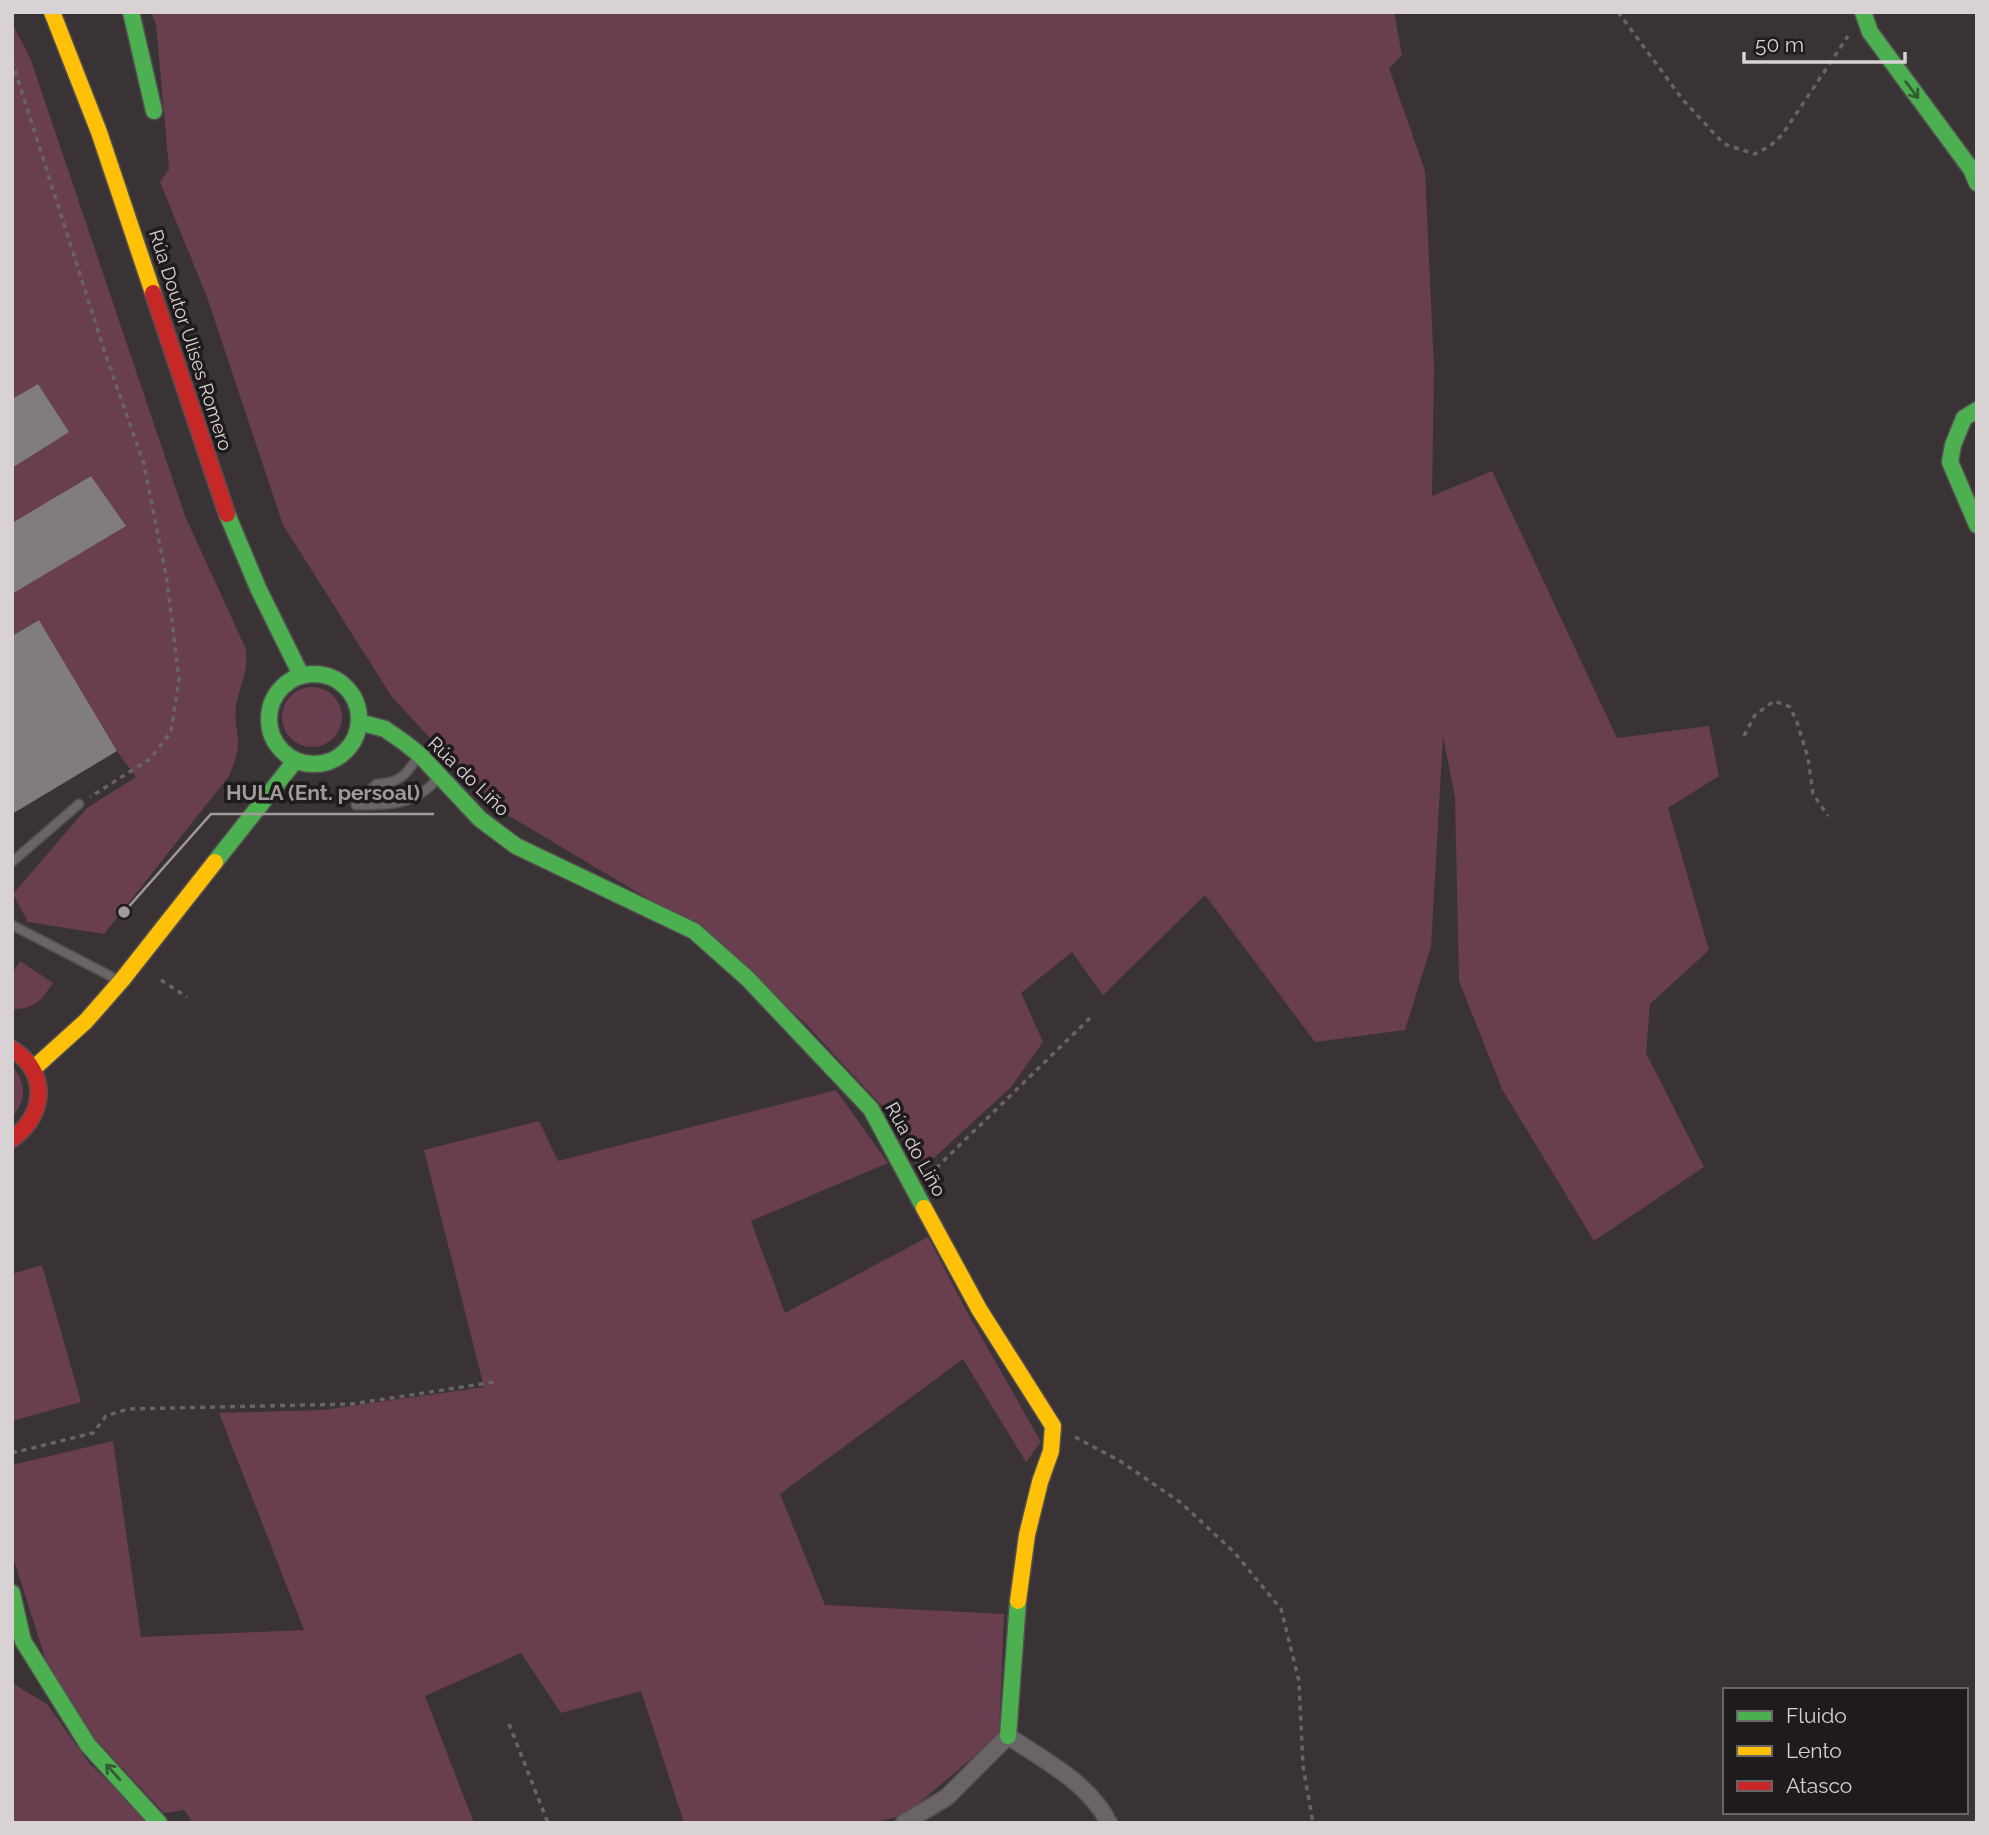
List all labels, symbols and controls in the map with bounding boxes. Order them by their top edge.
scale bar [1744,21,1905,65]
text: 50 m [1755,32,1804,57]
one-way arrow [1905,80,1919,99]
street label: Rúa Doutor Ulises Romero [145,227,237,453]
street label: Rúa do Liño [424,732,514,820]
callout: HULA (Ent. persoal) [211,772,434,814]
text: HULA (Ent. persoal) [226,780,420,805]
street label: Rúa do Liño [881,1098,951,1200]
legend [1723,1688,1968,1814]
text: Fluido [1786,1703,1847,1728]
text: Lento [1786,1738,1842,1763]
one-way arrow [105,1764,122,1781]
text: Atasco [1786,1773,1852,1798]

